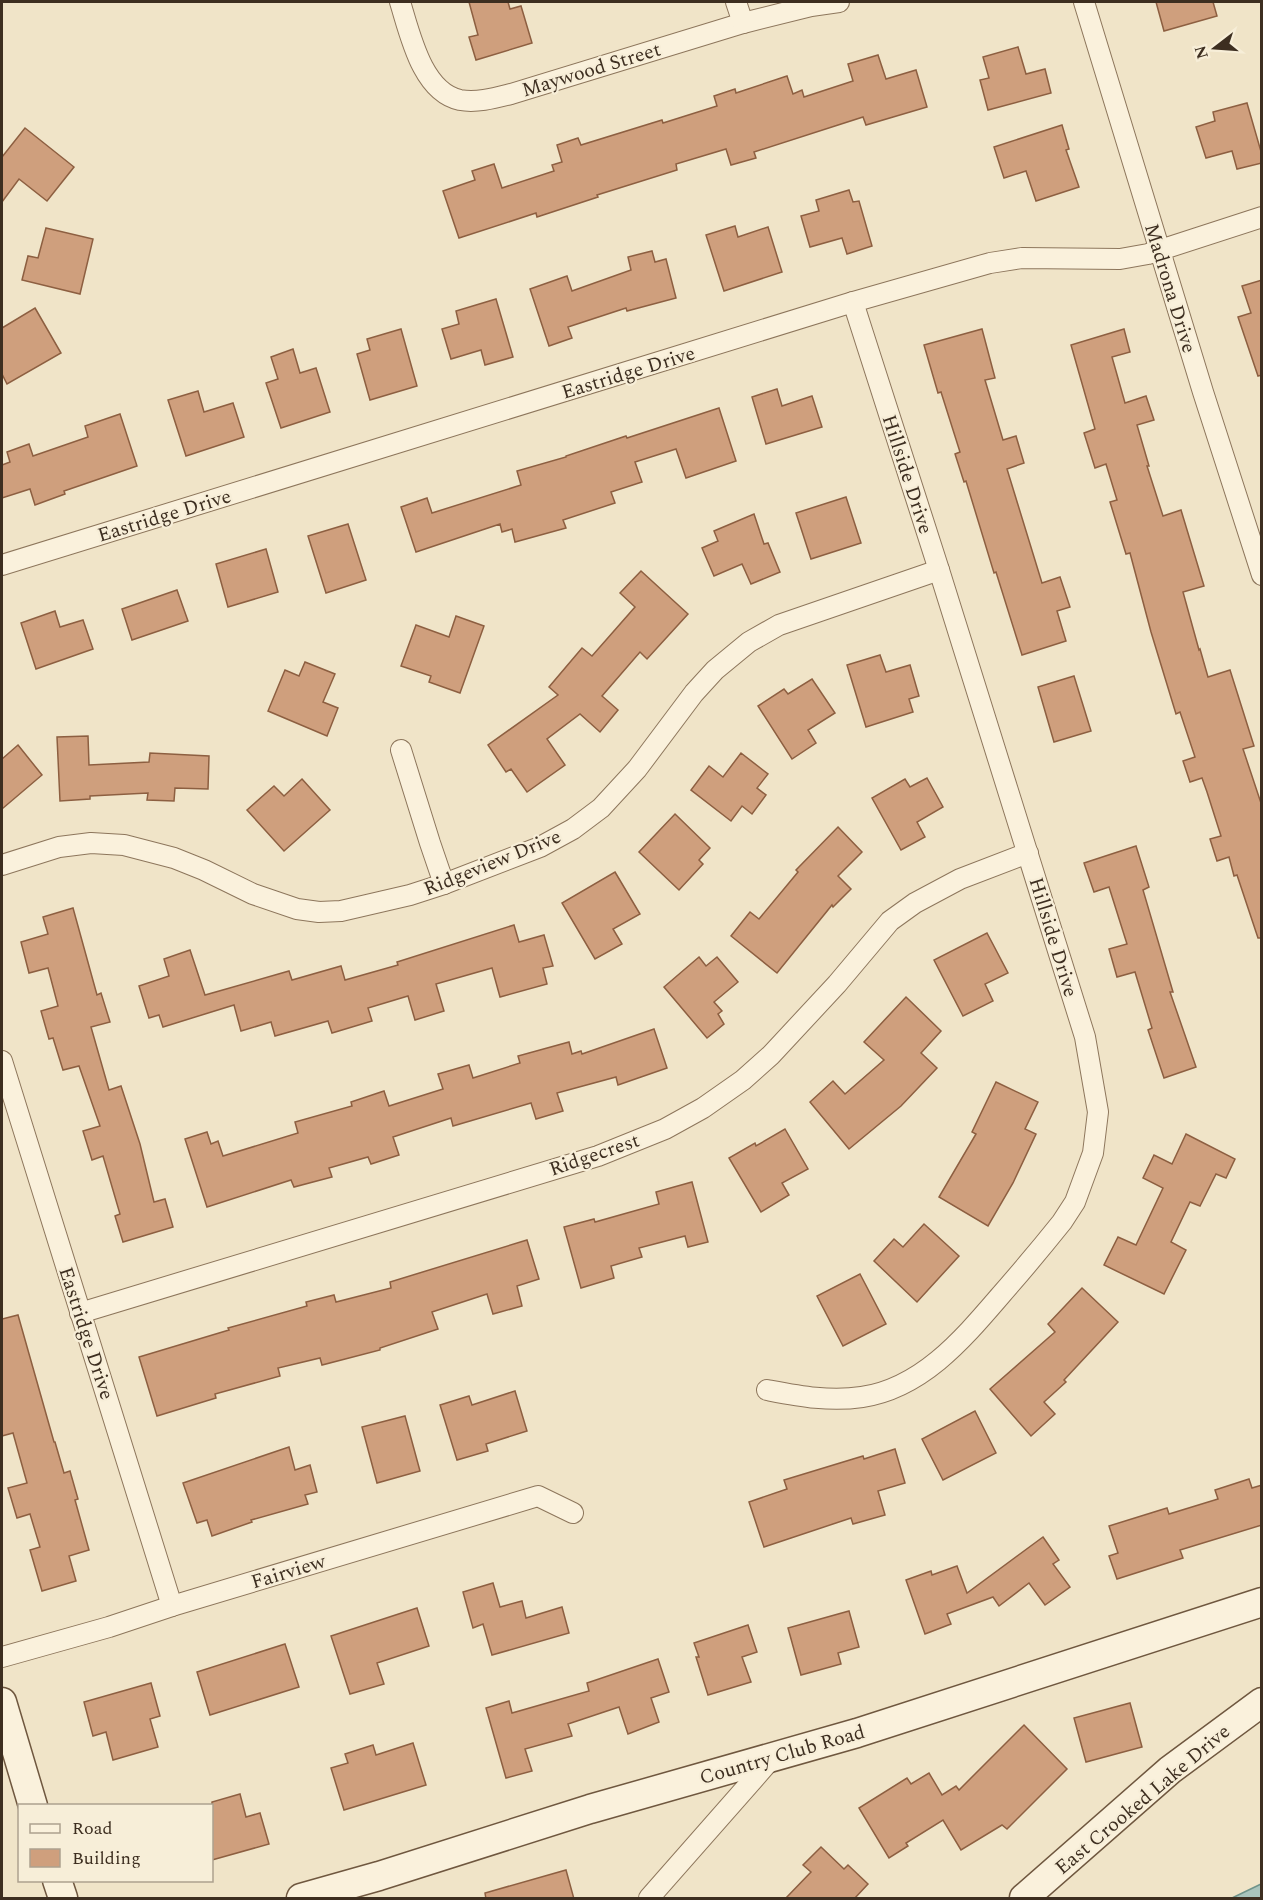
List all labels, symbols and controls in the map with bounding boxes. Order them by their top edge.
north arrow [1185,18,1245,78]
street label: Maywood Street [518,35,665,105]
text: N [1188,42,1215,62]
street label: Madrona Drive [1136,220,1204,357]
street label: Eastridge Drive [558,338,699,408]
street label: Hillside Drive [874,411,940,538]
street label: Eastridge Drive [94,481,235,551]
street label: Ridgeview Drive [419,822,566,904]
street label: Hillside Drive [1021,874,1086,1001]
street label: Ridgecrest [545,1125,644,1184]
street label: Eastridge Drive [50,1263,122,1404]
street label: Fairview [247,1546,330,1597]
street label: Country Club Road [696,1717,869,1793]
street label: East Crooked Lake Drive [1048,1717,1237,1882]
legend [18,1804,213,1882]
text: Road [72,1815,113,1842]
text: Building [72,1845,141,1872]

